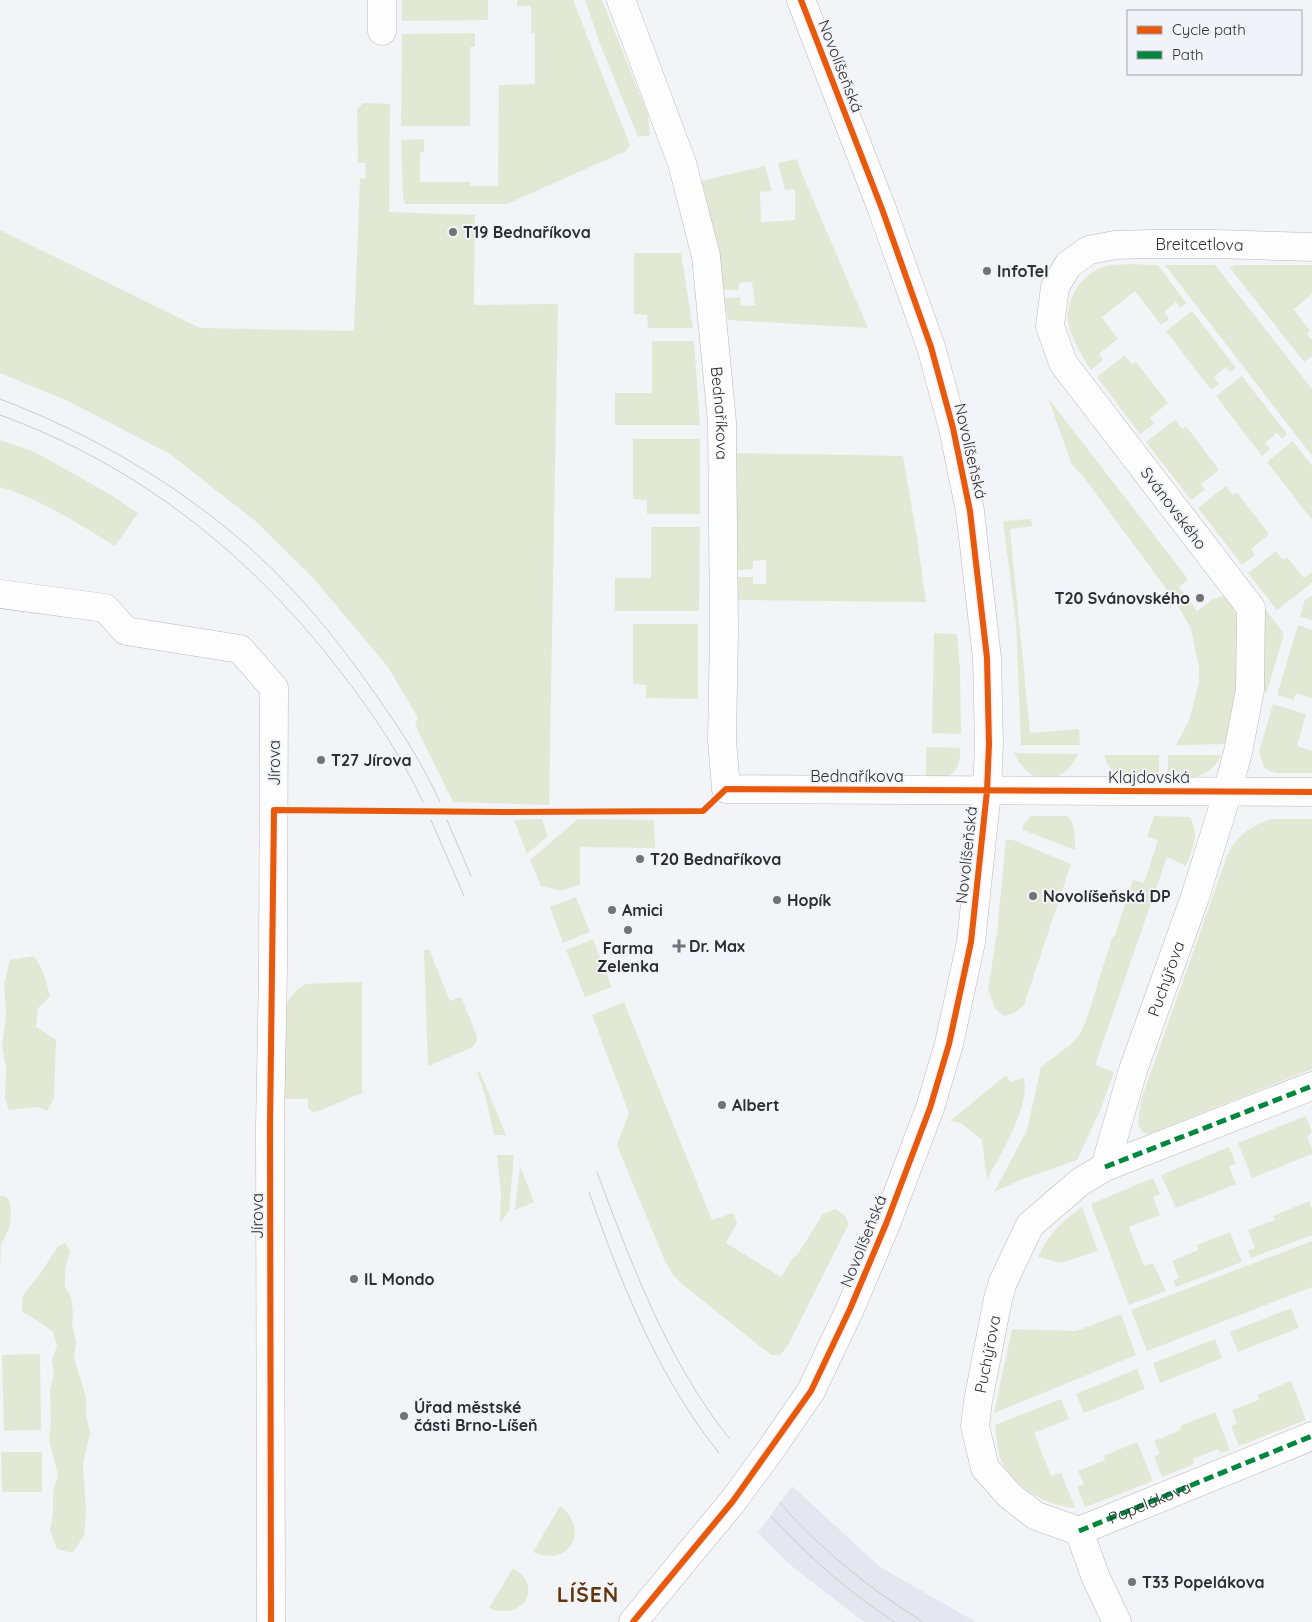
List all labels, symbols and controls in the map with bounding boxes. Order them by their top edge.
legend [1127,10,1302,75]
street label: Novolíšeňská [814,17,868,115]
text: Cycle path [1172,20,1246,39]
text: Path [1172,45,1204,64]
place label: T19 Bednaříkova [463,222,591,242]
marker: T19 Bednaříkova [447,226,459,238]
street label: Breitcetlova [1156,234,1244,255]
place label: InfoTel [997,261,1049,281]
marker: InfoTel [981,265,993,277]
street label: Bednaříkova [707,366,732,460]
street label: Novolíšeňská [950,401,992,501]
street label: Svánovského [1137,463,1211,553]
place label: T20 Svánovského [1054,588,1190,608]
marker: T20 Svánovského [1194,592,1206,604]
street label: Jírova [264,740,284,786]
place label: T27 Jírova [331,750,412,770]
marker: T27 Jírova [315,754,327,766]
street label: Bednaříkova [810,766,904,786]
street label: Klajdovská [1108,767,1190,787]
street label: Novolíšeňská [951,805,981,905]
place label: T20 Bednaříkova [650,849,781,869]
marker: T20 Bednaříkova [634,853,646,865]
place label: Novolíšeňská DP [1043,886,1171,906]
place label: Hopík [787,890,831,910]
marker: Novolíšeňská DP [1027,890,1039,902]
marker: Hopík [771,894,783,906]
place label: Amici [622,900,663,920]
marker: Amici [606,904,618,916]
marker: Farma Zelenka [622,924,634,936]
place label: Dr. Max [689,936,745,956]
place label: Farma Zelenka [597,938,659,976]
street label: Puchýřova [1143,938,1188,1019]
marker: Dr. Max [673,940,685,952]
place label: Albert [732,1095,780,1115]
marker: Albert [716,1099,728,1111]
street label: Novolíšeňská [835,1192,891,1290]
street label: Jírova [247,1193,267,1239]
place label: IL Mondo [364,1269,435,1289]
marker: IL Mondo [348,1273,360,1285]
street label: Puchýřova [970,1313,1005,1395]
place label: Úřad městské části Brno-Líšeň [414,1397,538,1435]
marker: Úřad městské části Brno-Líšeň [398,1410,410,1422]
street label: Popelákova [1105,1477,1194,1528]
place label: T33 Popelákova [1142,1572,1265,1592]
marker: T33 Popelákova [1126,1576,1138,1588]
district label: LÍŠEŇ [557,1581,619,1607]

